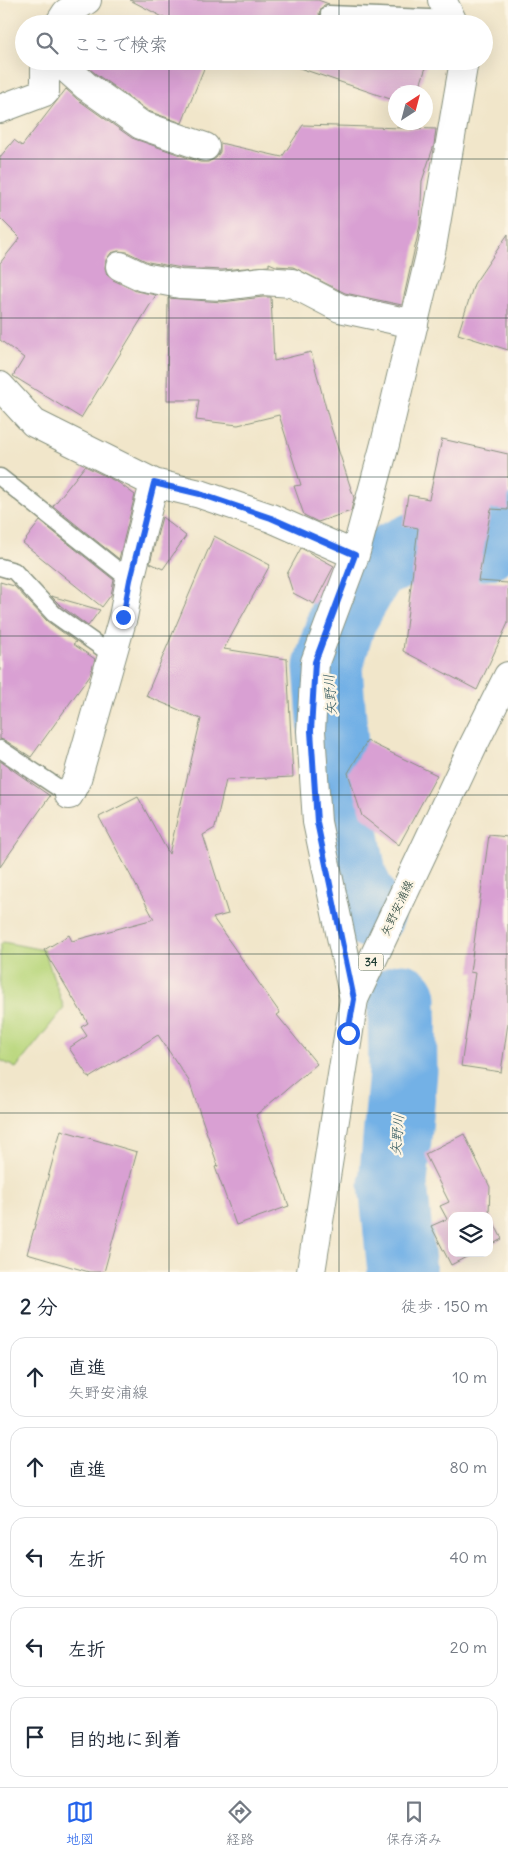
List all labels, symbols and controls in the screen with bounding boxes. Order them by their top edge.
search box [15,15,493,70]
icon: search [33,29,61,57]
text: ここで検索 [73,32,168,56]
north arrow [388,85,433,130]
route end [112,606,135,629]
water label: 矢野川 [320,673,340,717]
street label: 矢野安浦線 [377,877,416,938]
road number: 34 [358,954,384,970]
route start [337,1022,360,1045]
water label: 矢野川 [386,1113,408,1157]
map controls [448,1212,493,1257]
button: layers [448,1212,493,1257]
text: 2 分 [20,1293,58,1320]
text: 徒歩 · 150 m [401,1296,488,1316]
text: 直進 [68,1355,106,1379]
icon: ahead [21,1363,49,1391]
text: 10 m [452,1367,487,1387]
text: 矢野安浦線 [68,1382,148,1402]
icon: ahead [21,1453,49,1481]
text: 直進 [68,1457,106,1481]
text: 80 m [449,1457,487,1477]
icon: left [21,1543,49,1571]
text: 左折 [68,1547,106,1571]
text: 40 m [449,1547,487,1567]
icon: left [21,1633,49,1661]
text: 左折 [68,1637,106,1661]
text: 20 m [450,1637,487,1657]
icon: arrive [21,1723,49,1751]
text: 目的地に到着 [68,1727,182,1751]
tab: 地図 [66,1798,94,1848]
tab: 経路 [226,1798,254,1848]
tab: 保存済み [386,1798,442,1848]

